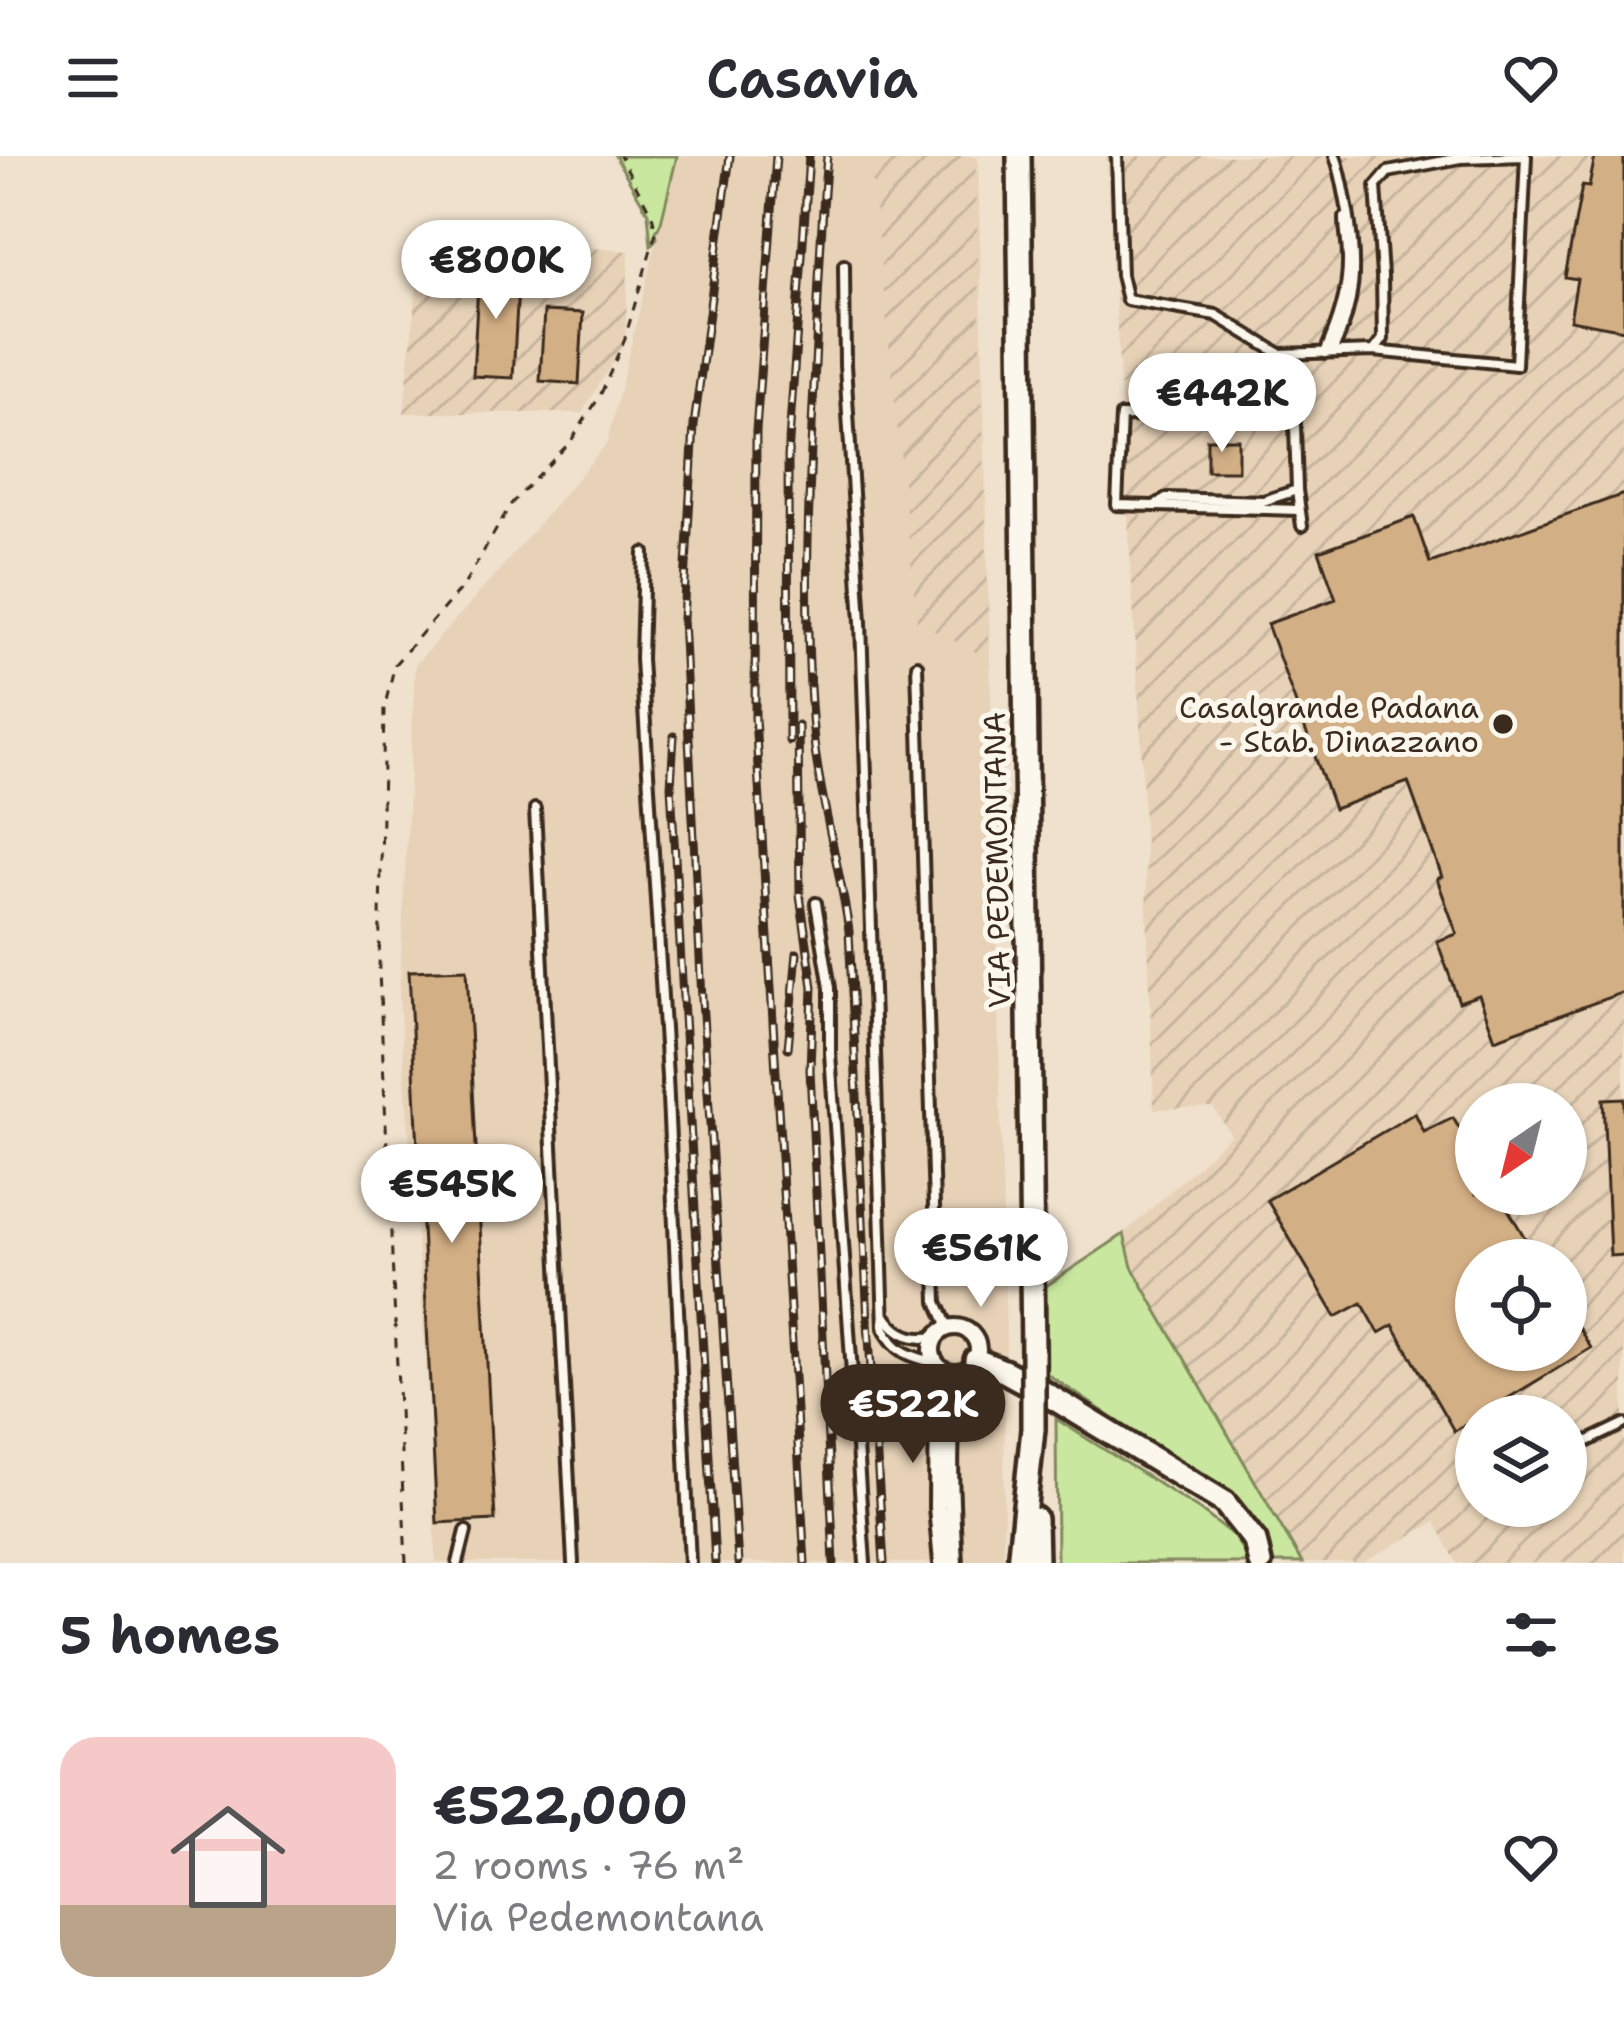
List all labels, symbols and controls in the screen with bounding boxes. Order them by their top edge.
text: Casavia [706,42,918,114]
icon: menu [60,45,126,111]
icon: heart [1498,45,1564,111]
pin: €800K [412,220,580,322]
text: €800K [428,233,564,285]
pin: €442K [1138,353,1306,455]
text: €442K [1155,366,1289,418]
place label: Casalgrande Padana - Stab. Dinazzano [1179,687,1479,762]
marker: Casalgrande Padana - Stab. Dinazzano [1490,711,1516,737]
street label: VIA PEDEMONTANA [974,712,1020,1008]
north arrow [1455,1083,1587,1215]
map controls [1455,1083,1587,1527]
pin: €545K [368,1144,536,1246]
text: €545K [388,1157,516,1209]
pin: €561K [897,1208,1065,1310]
text: €561K [921,1221,1041,1273]
button: locate [1455,1239,1587,1371]
pin: €522K [829,1364,997,1466]
text: €522K [847,1377,979,1429]
button: layers [1455,1395,1587,1527]
text: 5 homes [60,1601,280,1669]
icon: filters [1498,1602,1564,1668]
text: €522,000 [432,1771,688,1839]
icon: home [156,1785,300,1929]
icon: heart [1498,1824,1564,1890]
text: 2 rooms · 76 m² [432,1839,744,1891]
text: Via Pedemontana [432,1891,764,1943]

